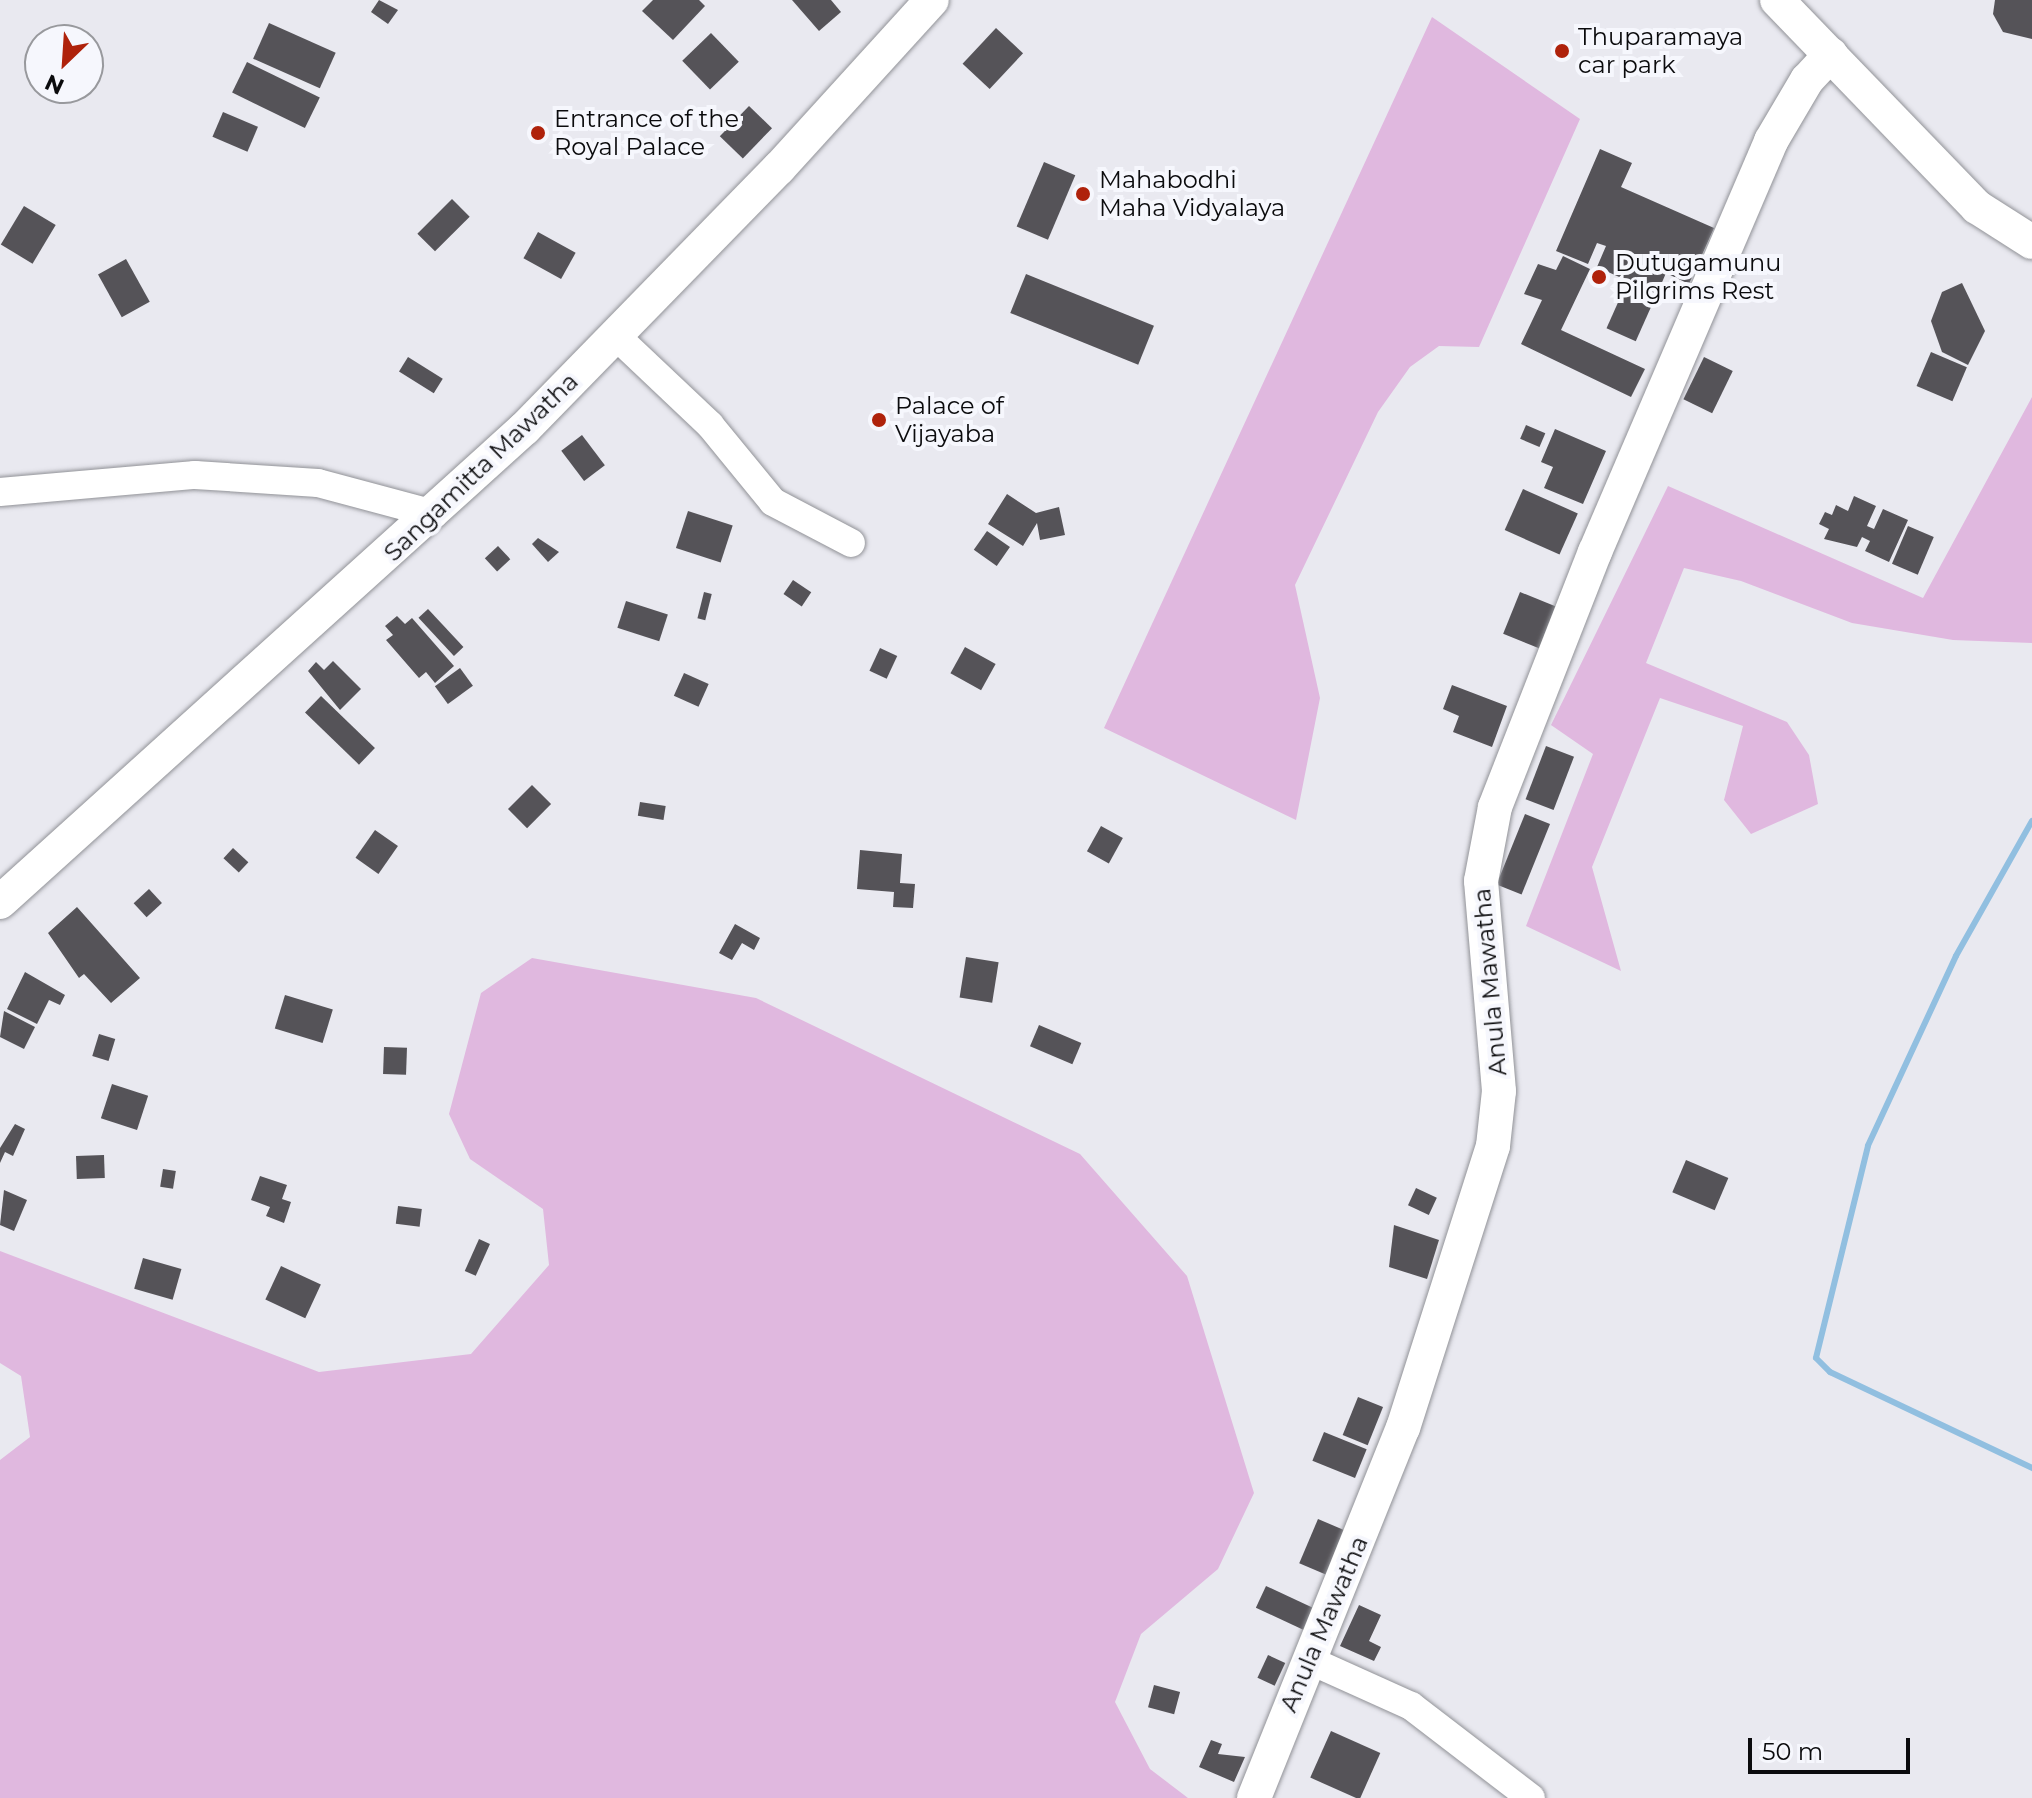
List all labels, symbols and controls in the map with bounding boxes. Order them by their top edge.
place label: Thuparamaya car park [1578,23,1743,79]
north arrow [24,24,104,104]
marker: Thuparamaya car park [1553,42,1571,60]
text: N [41,68,68,100]
place label: Entrance of the Royal Palace [554,105,739,161]
marker: Entrance of the Royal Palace [529,124,547,142]
place label: Mahabodhi Maha Vidyalaya [1099,166,1285,222]
marker: Mahabodhi Maha Vidyalaya [1074,185,1092,203]
place label: Dutugamunu Pilgrims Rest [1615,249,1781,305]
marker: Dutugamunu Pilgrims Rest [1590,268,1608,286]
street label: Sangamitta Mawatha [378,367,584,567]
place label: Palace of Vijayaba [895,392,1004,448]
marker: Palace of Vijayaba [870,411,888,429]
street label: Anula Mawatha [1467,887,1513,1077]
street label: Anula Mawatha [1274,1532,1374,1716]
scale bar [1752,1722,1914,1772]
text: 50 m [1762,1737,1823,1766]

